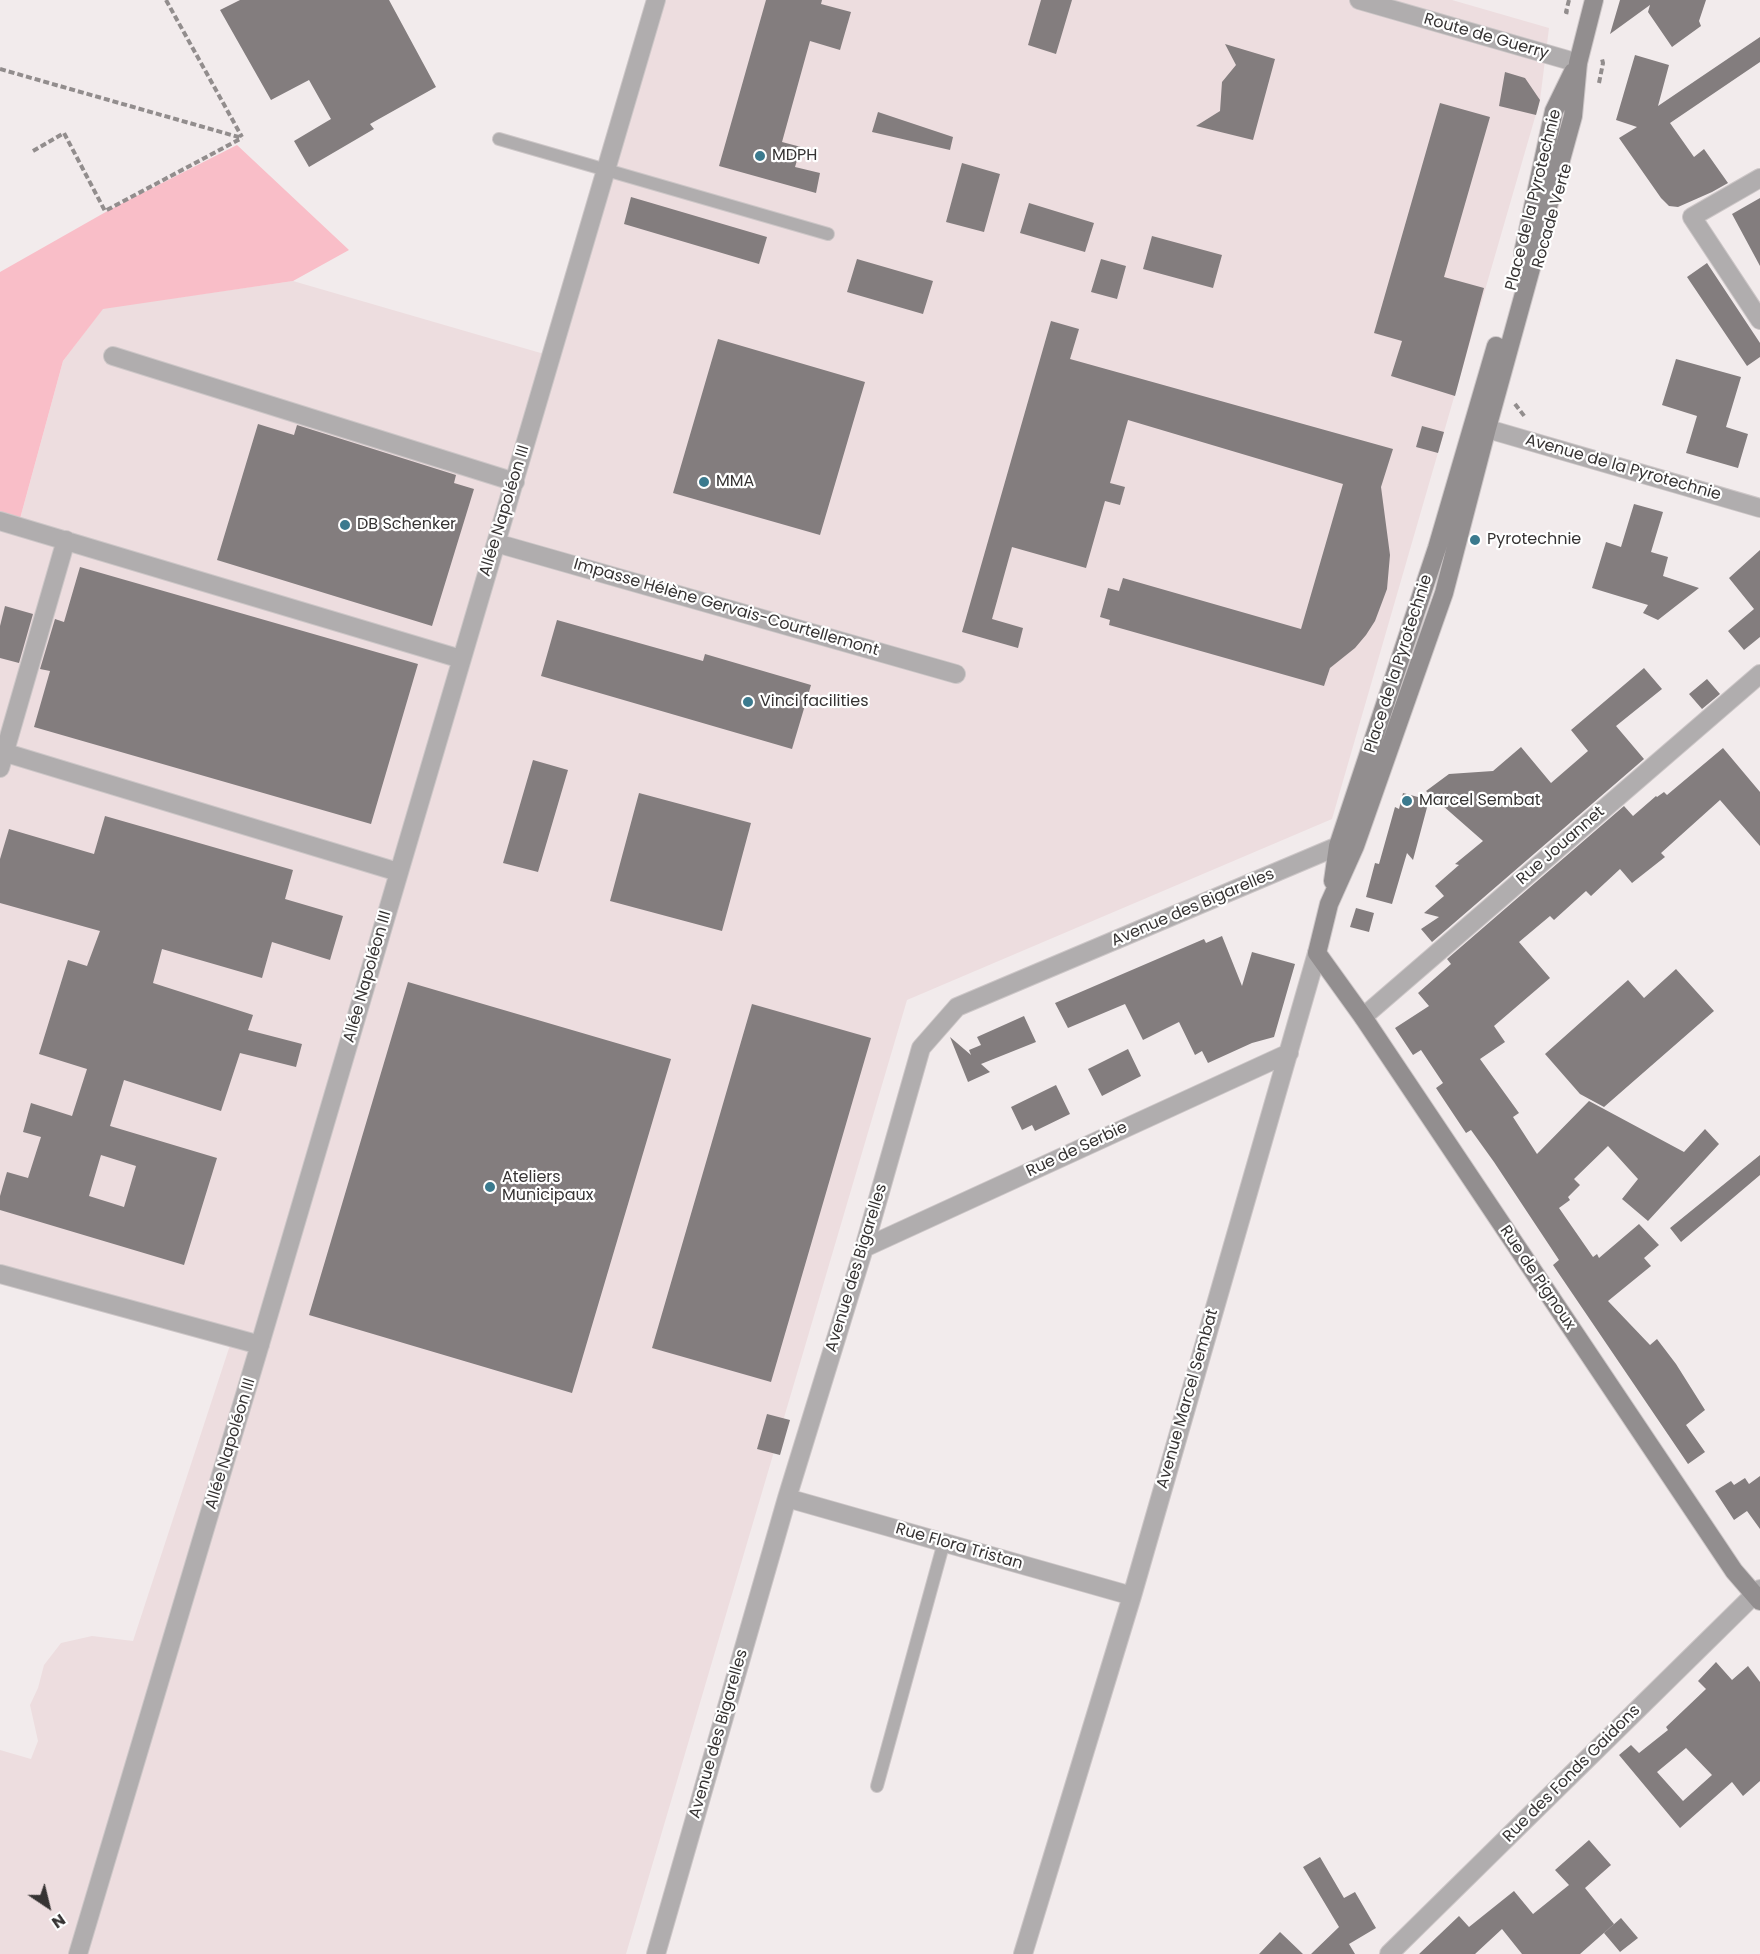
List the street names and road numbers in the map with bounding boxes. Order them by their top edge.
street label: Route de Guerry [1421,10,1551,64]
street label: Place de la Pyrotechnie [1502,107,1566,293]
street label: Rocade Verte [1529,161,1577,271]
street label: Avenue de la Pyrotechnie [1523,431,1723,505]
street label: Allée Napoléon III [476,443,534,579]
street label: Impasse Hélène Gervais-Courtellemont [571,555,881,661]
street label: Place de la Pyrotechnie [1361,572,1437,756]
street label: Rue Jouannet [1513,803,1609,889]
street label: Avenue des Bigarelles [1109,865,1277,951]
street label: Allée Napoléon III [340,909,396,1045]
street label: Rue de Serbie [1023,1118,1131,1182]
street label: Avenue des Bigarelles [822,1181,892,1355]
street label: Rue de Pignoux [1495,1222,1579,1334]
street label: Avenue Marcel Sembat [1153,1307,1223,1491]
street label: Allée Napoléon III [202,1376,260,1512]
street label: Rue Flora Tristan [893,1520,1025,1574]
street label: Avenue des Bigarelles [686,1647,752,1821]
street label: Rue des Fonds Gaidons [1499,1701,1645,1847]

